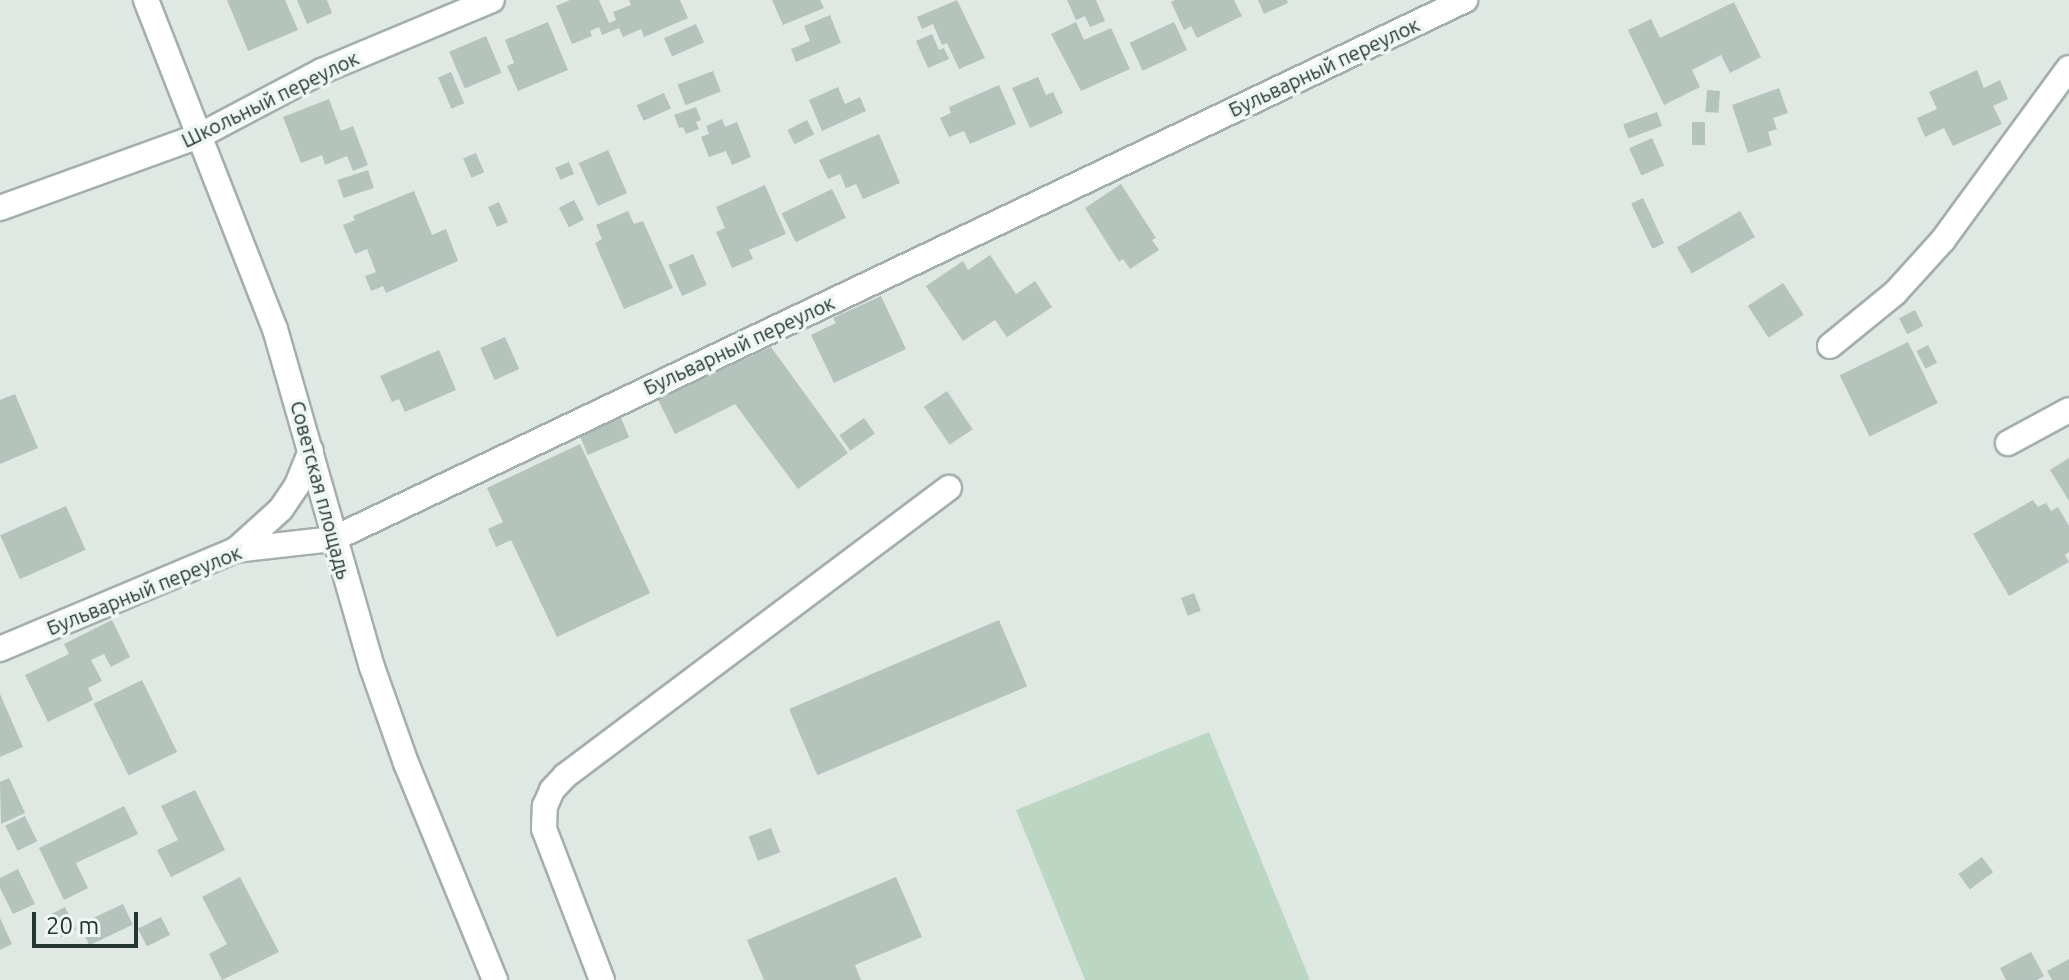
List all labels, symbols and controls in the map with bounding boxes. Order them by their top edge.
street label: Бульварный переулок [1225,12,1423,122]
street label: Школьный переулок [177,46,363,152]
street label: Бульварный переулок [640,290,838,400]
street label: Советская площадь [286,398,356,582]
street label: Бульварный переулок [43,540,245,640]
scale bar [36,896,142,946]
text: 20 m [46,912,99,939]

